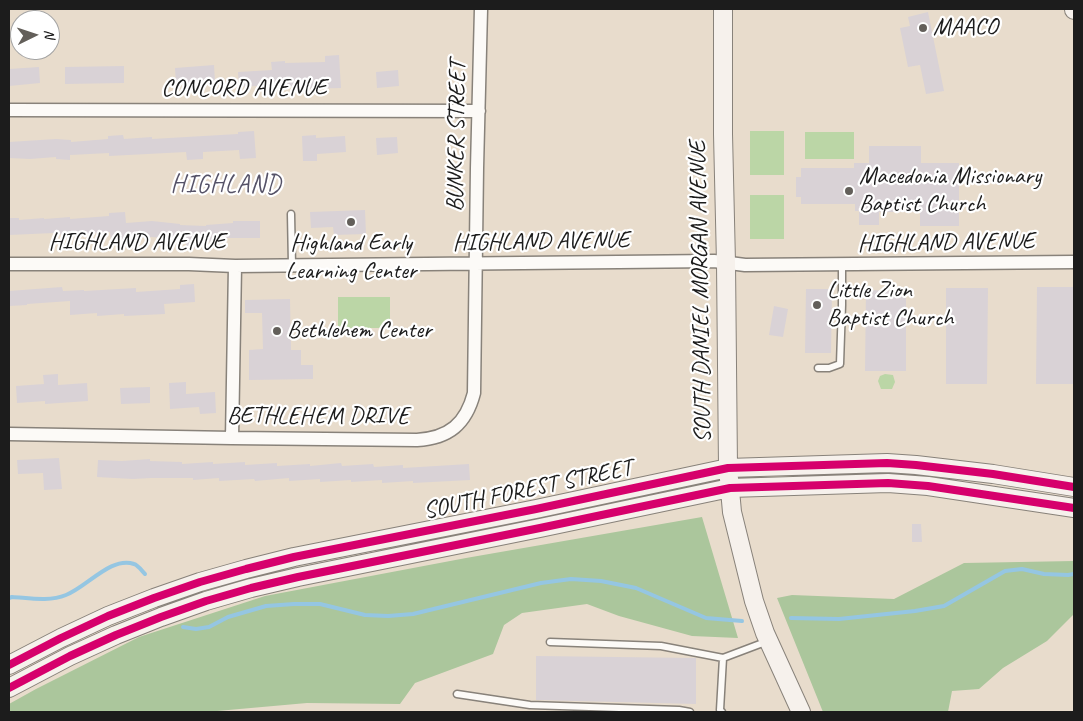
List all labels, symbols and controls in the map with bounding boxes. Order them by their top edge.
north arrow [10,10,60,60]
place label: MAACO [933,14,998,42]
marker: MAACO [917,22,929,34]
text: N [41,29,58,39]
street label: BUNKER STREET [441,60,473,212]
street label: CONCORD AVENUE [161,75,327,103]
street label: SOUTH DANIEL MORGAN AVENUE [684,141,718,443]
place label: Macedonia Missionary Baptist Church [859,163,1041,219]
district label: HIGHLAND [170,170,282,200]
marker: Macedonia Missionary Baptist Church [843,185,855,197]
marker: Highland Early Learning Center [345,216,357,228]
street label: HIGHLAND AVENUE [452,226,630,258]
street label: HIGHLAND AVENUE [857,227,1035,259]
street label: HIGHLAND AVENUE [49,229,225,257]
place label: Highland Early Learning Center [285,230,417,286]
place label: Little Zion Baptist Church [827,277,953,333]
marker: Little Zion Baptist Church [811,299,823,311]
place label: Bethlehem Center [287,317,432,345]
marker: Bethlehem Center [271,325,283,337]
street label: BETHLEHEM DRIVE [227,403,409,431]
street label: SOUTH FOREST STREET [421,454,635,526]

